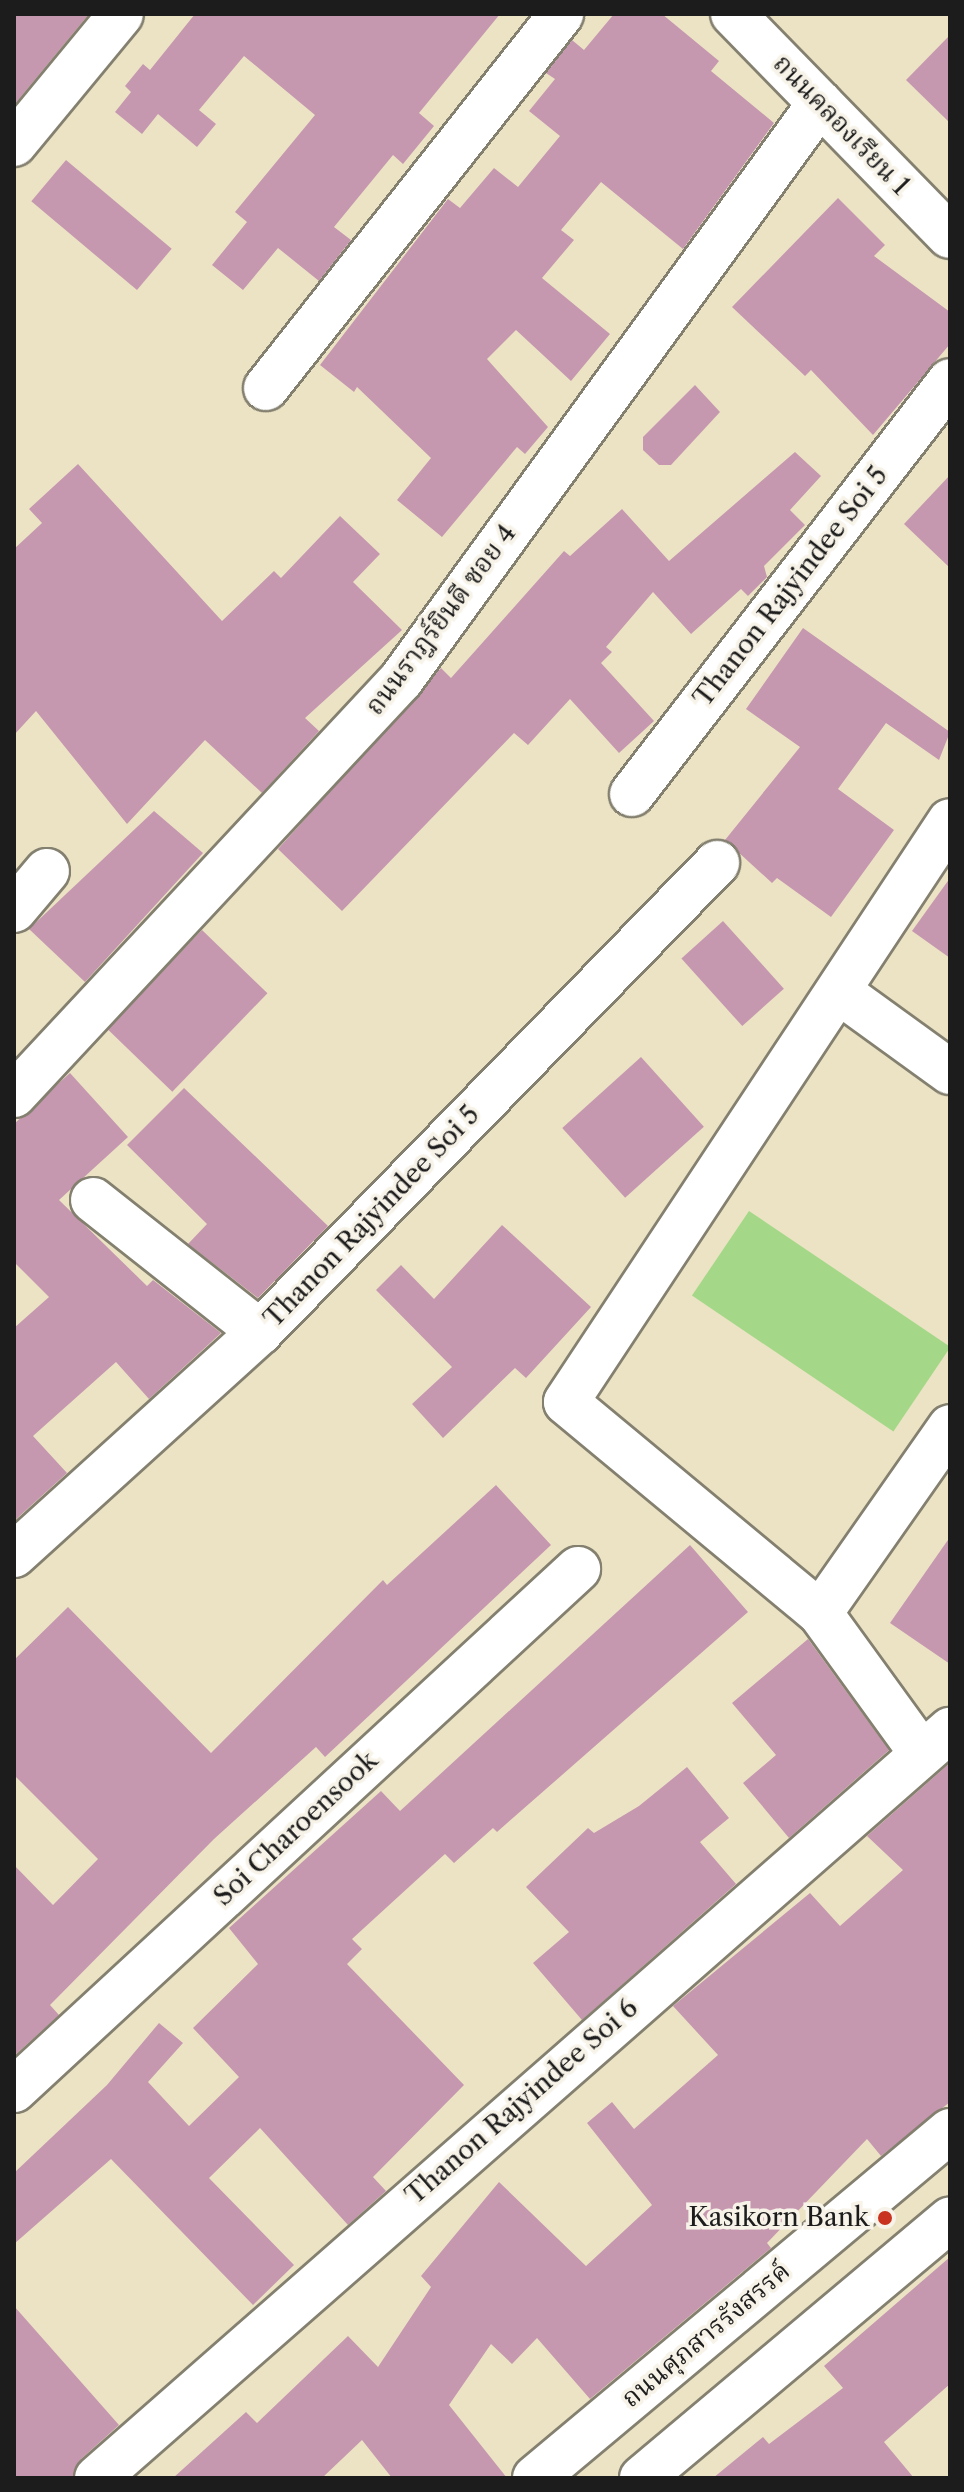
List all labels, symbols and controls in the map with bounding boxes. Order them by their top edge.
street label: ถนนคลองเรียน 1 [766,48,916,202]
street label: Thanon Rajyindee Soi 5 [688,461,894,713]
street label: ถนนราฎร์ยินดี ซอย 4 [359,519,523,721]
street label: Thanon Rajyindee Soi 5 [258,1100,486,1334]
street label: Soi Charoensook [208,1745,384,1913]
street label: Thanon Rajyindee Soi 6 [400,1993,644,2211]
place label: Kasikorn Bank [689,2202,869,2234]
marker: Kasikorn Bank [876,2209,894,2227]
street label: ถนนศุภสารรังสรรค์ [616,2256,796,2414]

